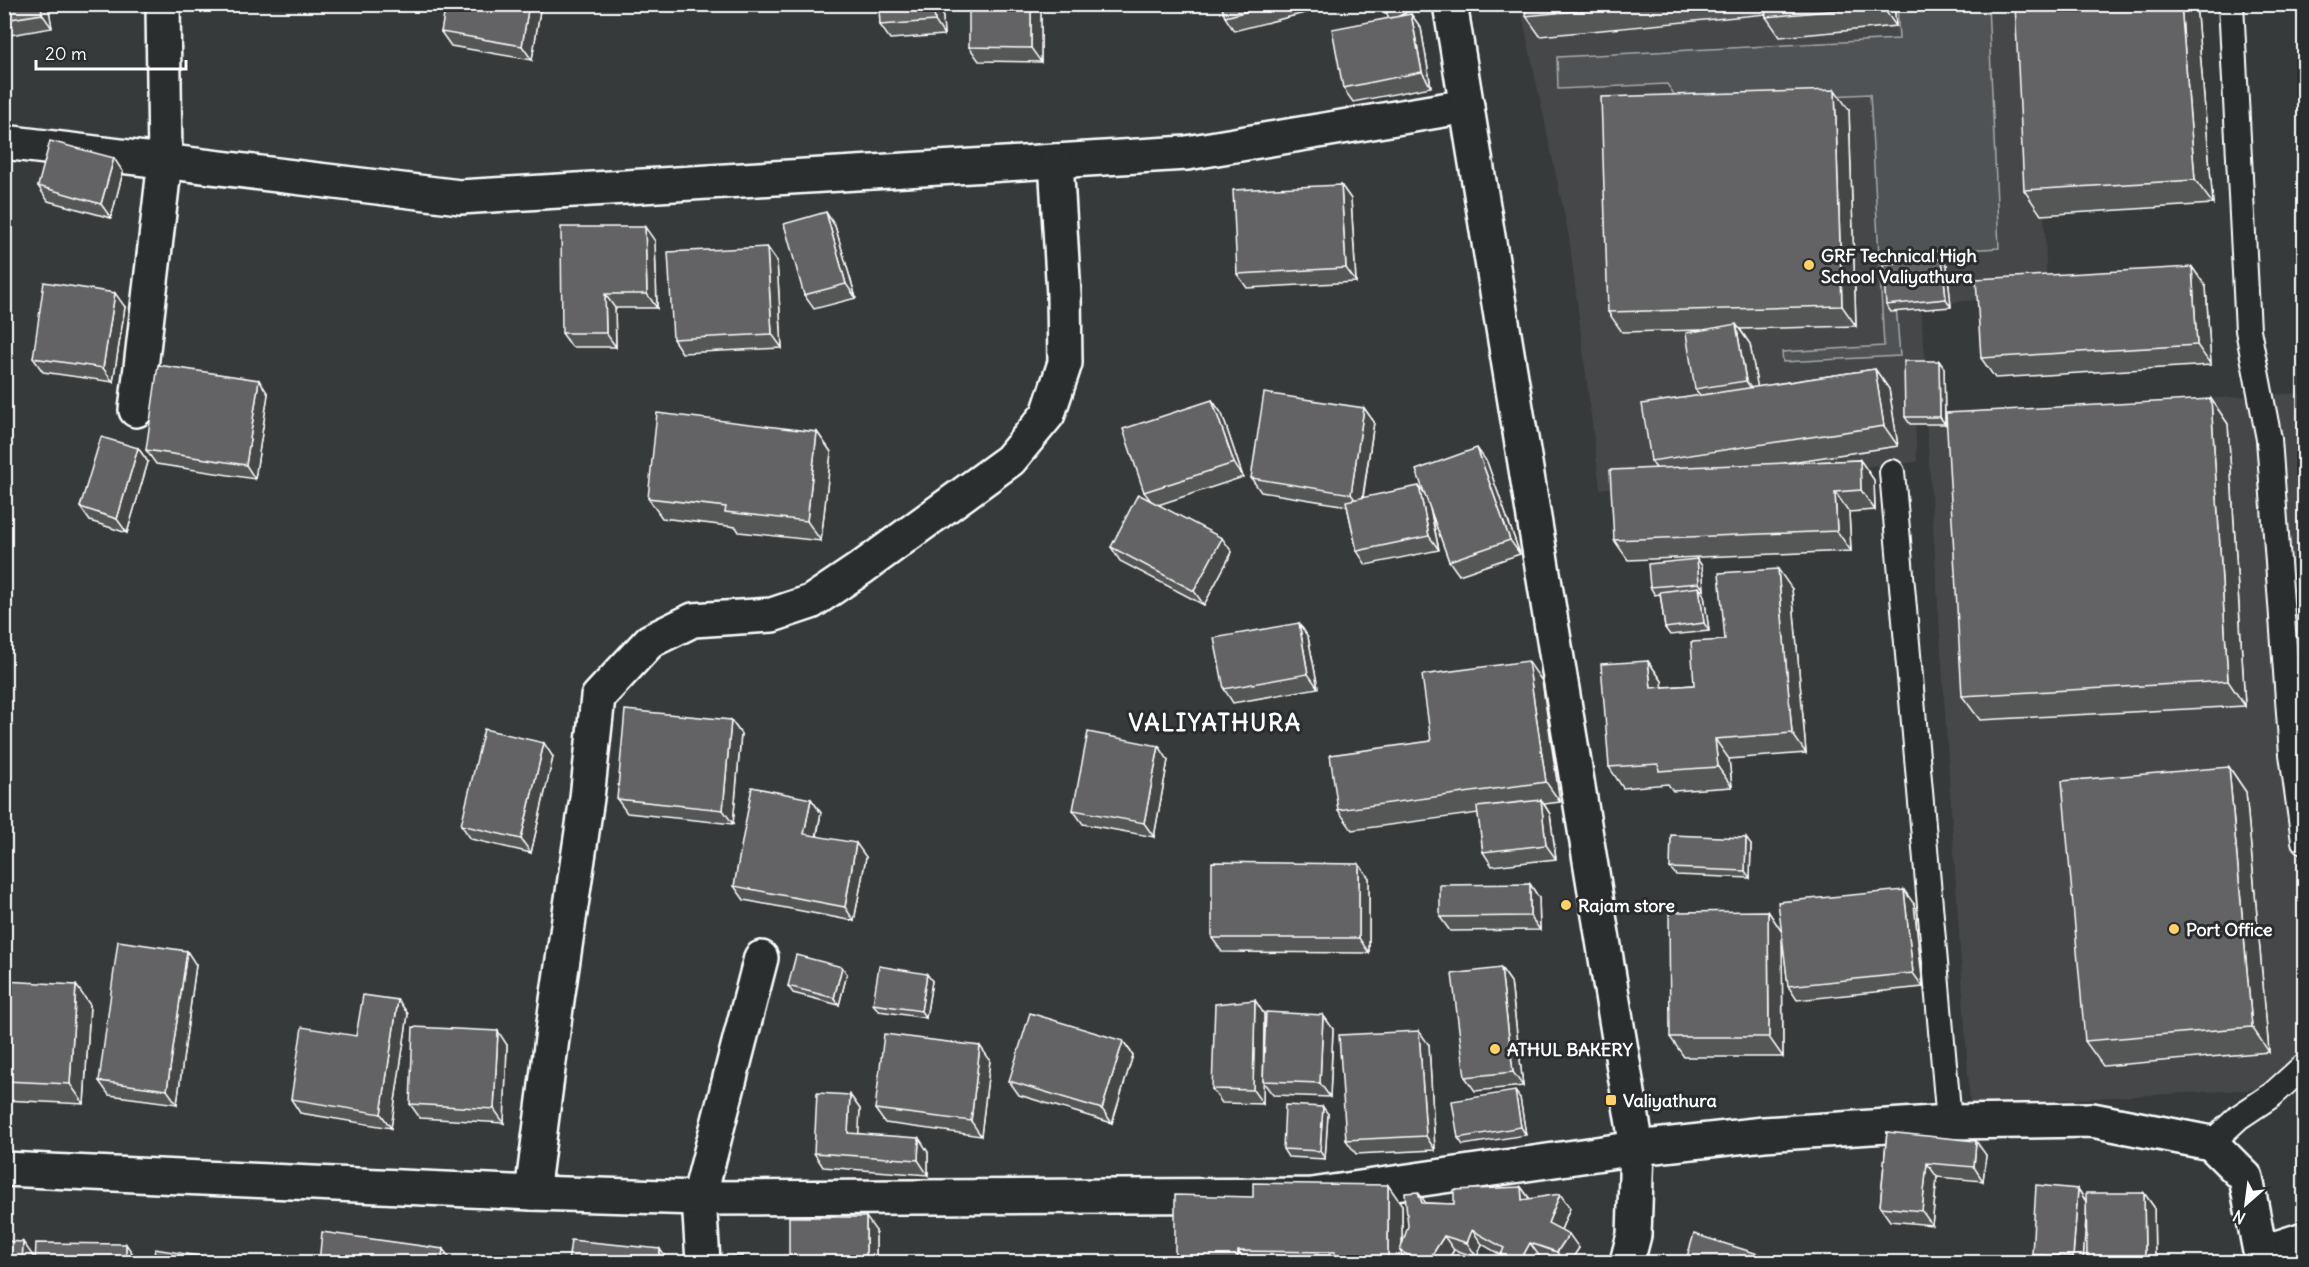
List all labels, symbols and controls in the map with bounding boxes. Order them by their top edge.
scale bar [36,33,186,71]
text: 20 m [45,42,87,65]
place label: GRF Technical High School Valiyathura [1821,244,1977,288]
marker: GRF Technical High School Valiyathura [1802,258,1816,272]
district label: VALIYATHURA [1128,707,1302,737]
place label: Rajam store [1578,894,1675,917]
marker: Rajam store [1559,898,1573,912]
place label: Port Office [2186,918,2273,941]
marker: Port Office [2167,922,2181,936]
place label: ATHUL BAKERY [1507,1038,1634,1061]
marker: ATHUL BAKERY [1488,1042,1502,1056]
place label: Valiyathura [1623,1089,1717,1112]
marker: Valiyathura [1604,1093,1618,1107]
north arrow [2216,1174,2276,1234]
text: N [2229,1206,2249,1229]

